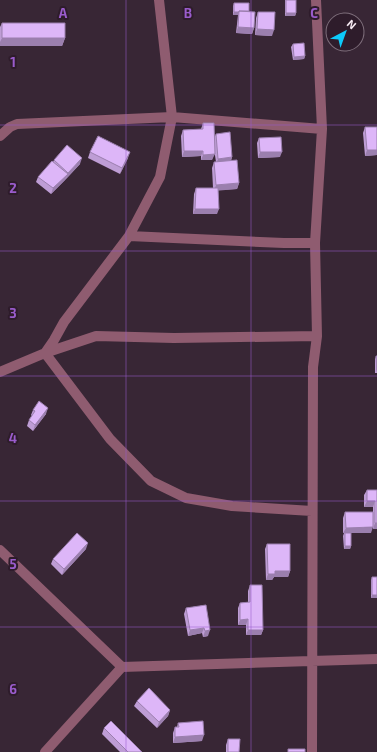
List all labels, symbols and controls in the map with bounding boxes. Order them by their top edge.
text: A [59,5,68,21]
text: B [184,5,192,21]
text: C [310,5,318,21]
north arrow [325,12,365,52]
text: N [345,17,359,32]
text: 1 [10,54,16,70]
text: 2 [9,180,17,196]
text: 3 [9,305,17,321]
text: 4 [9,430,17,446]
text: 5 [9,556,17,572]
text: 6 [9,681,17,697]

